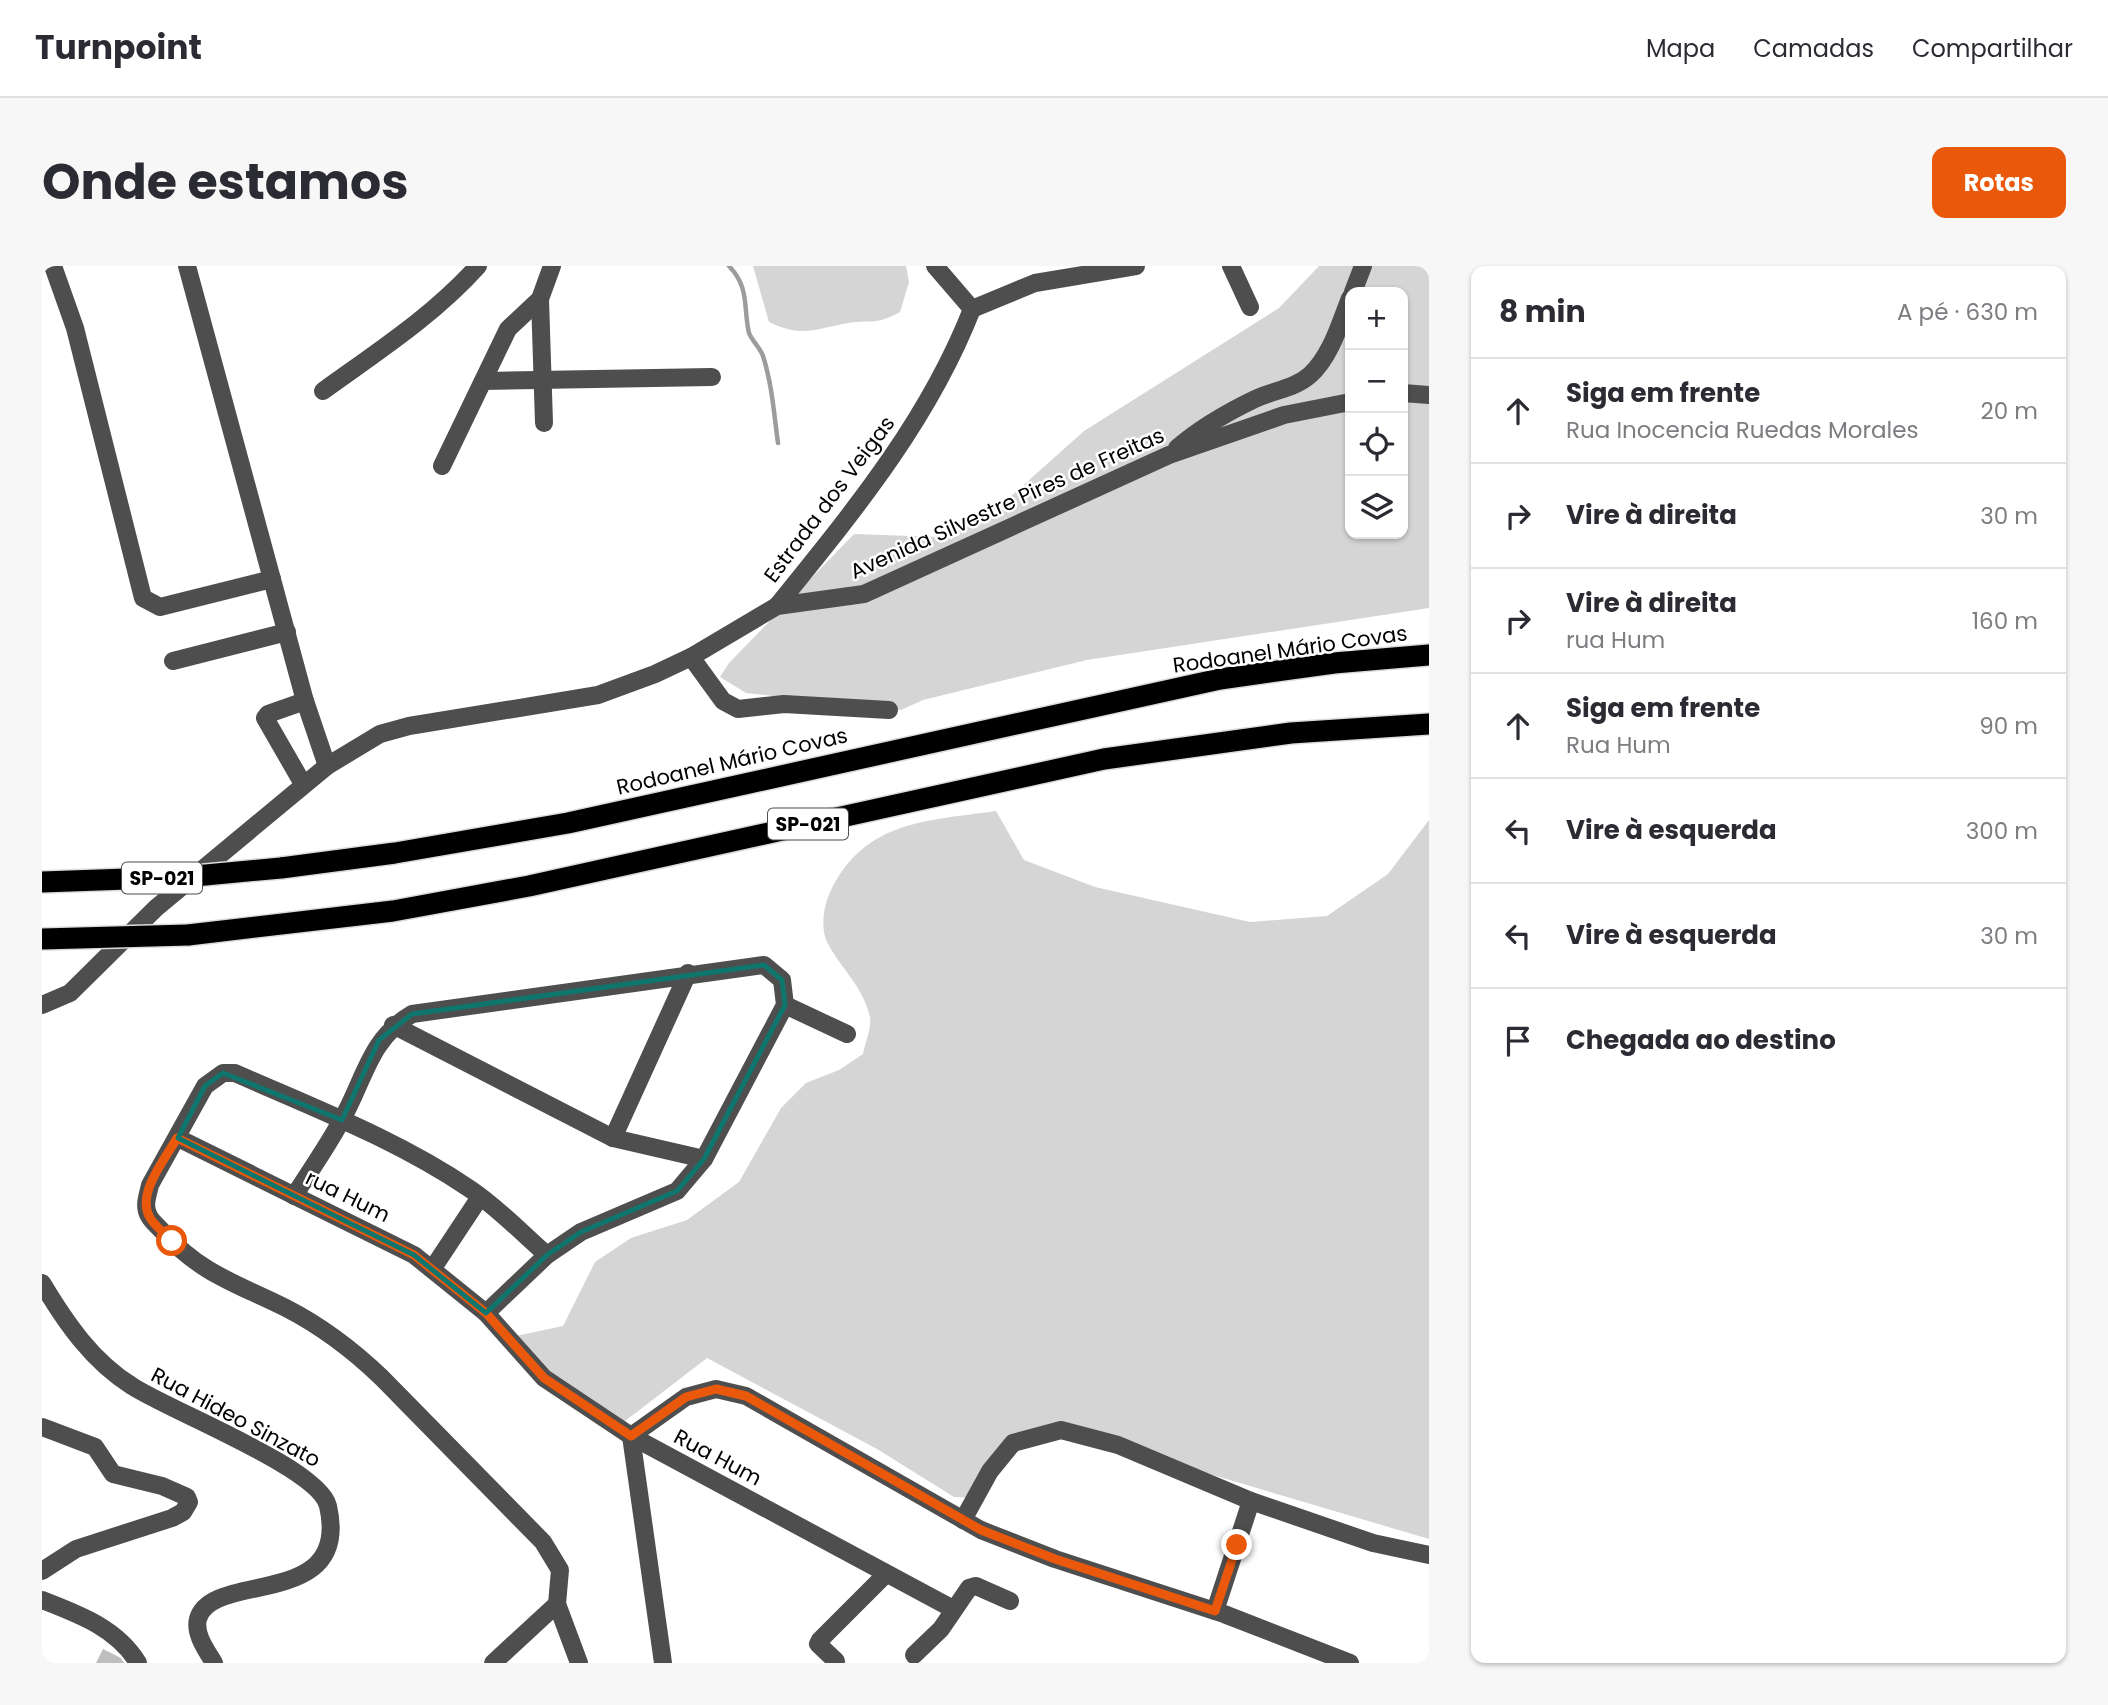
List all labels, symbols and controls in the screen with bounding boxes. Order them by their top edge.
text: Turnpoint [35,24,202,71]
text: Mapa [1646,32,1715,65]
text: Camadas [1753,32,1874,65]
text: Compartilhar [1912,32,2073,65]
button: Rotas [1932,147,2066,218]
text: Onde estamos [42,148,409,216]
map controls [1345,287,1408,539]
button: + [1345,287,1408,350]
text: 8 min [1499,290,1586,333]
text: A pé · 630 m [1897,296,2038,328]
button: − [1345,350,1408,413]
text: Siga em frente [1566,375,1760,411]
icon: ahead [1499,392,1537,430]
text: 20 m [1980,395,2038,427]
street label: Estrada dos Veigas [757,410,901,588]
button: locate [1345,413,1408,476]
text: Rua Inocencia Ruedas Morales [1566,414,1919,446]
street label: Avenida Silvestre Pires de Freitas [845,420,1169,586]
button: layers [1345,476,1408,539]
icon: right [1499,497,1537,535]
text: Vire à direita [1566,497,1737,533]
text: 30 m [1980,500,2038,532]
text: Vire à direita [1566,585,1737,621]
icon: right [1499,602,1537,640]
text: 160 m [1972,605,2038,637]
street label: Rodoanel Mário Covas [1171,618,1409,680]
text: rua Hum [1566,624,1665,656]
text: Siga em frente [1566,690,1760,726]
icon: ahead [1499,707,1537,745]
text: 90 m [1979,710,2038,742]
street label: Rodoanel Mário Covas [614,720,850,802]
text: Rua Hum [1566,729,1671,761]
road number: SP-021 [768,808,848,839]
icon: left [1499,812,1537,850]
text: Vire à esquerda [1566,812,1777,848]
text: 300 m [1966,815,2038,847]
road number: SP-021 [122,862,202,894]
icon: left [1499,917,1537,955]
text: Vire à esquerda [1566,917,1777,953]
text: 30 m [1980,920,2038,952]
icon: arrive [1499,1022,1537,1060]
text: Chegada ao destino [1566,1022,1836,1058]
street label: rua Hum [301,1163,395,1229]
route start [156,1225,187,1256]
street label: Rua Hideo Sinzato [146,1360,326,1474]
street label: Rua Hum [669,1422,767,1492]
route end [1221,1529,1252,1560]

